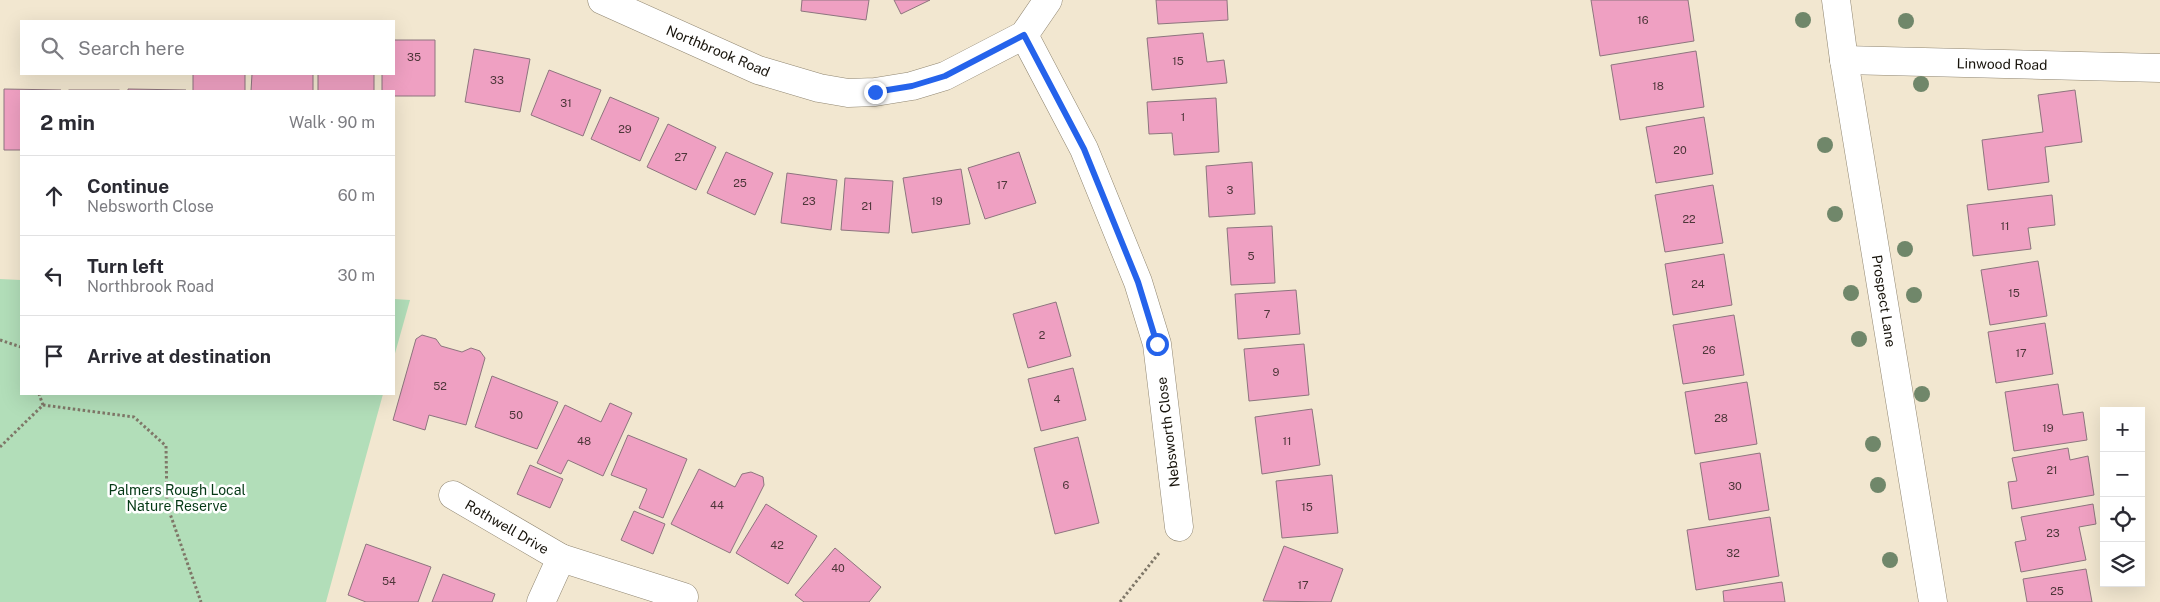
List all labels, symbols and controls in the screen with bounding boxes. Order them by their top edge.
house number: 16 [1637,14,1649,26]
search box [20,20,395,75]
street label: Northbrook Road [664,22,772,80]
icon: search [38,34,66,62]
text: Search here [78,37,185,59]
house number: 35 [407,51,421,63]
house number: 15 [1172,55,1184,67]
street label: Linwood Road [1956,55,2048,73]
house number: 33 [490,74,504,86]
house number: 18 [1652,80,1664,92]
route end [864,81,887,104]
house number: 31 [560,97,572,109]
text: 2 min [40,110,95,135]
house number: 1 [1181,111,1185,123]
text: Walk · 90 m [289,113,375,132]
house number: 29 [618,123,632,135]
house number: 20 [1673,144,1687,156]
house number: 27 [674,151,688,163]
text: Continue [87,175,169,197]
house number: 25 [733,177,747,189]
house number: 17 [996,179,1008,191]
icon: ahead [40,182,68,210]
house number: 3 [1227,184,1234,196]
text: 60 m [338,186,375,205]
house number: 23 [802,195,816,207]
house number: 19 [931,195,943,207]
text: Nebsworth Close [87,197,214,216]
house number: 21 [861,200,873,212]
house number: 22 [1682,213,1696,225]
house number: 11 [2001,220,2009,232]
house number: 5 [1247,250,1255,262]
street label: Prospect Lane [1869,254,1899,348]
text: Turn left [87,255,164,277]
icon: left [40,262,68,290]
text: 30 m [338,266,375,285]
text: Northbrook Road [87,277,214,296]
house number: 24 [1691,278,1705,290]
house number: 15 [2008,287,2020,299]
house number: 7 [1264,308,1271,320]
house number: 2 [1039,329,1046,341]
route start [1146,333,1169,356]
icon: arrive [40,342,68,370]
house number: 26 [1702,344,1716,356]
text: Arrive at destination [87,345,271,367]
house number: 17 [2015,347,2027,359]
house number: 9 [1273,366,1280,378]
street label: Nebsworth Close [1153,376,1183,488]
house number: 52 [433,380,447,392]
house number: 4 [1054,393,1061,405]
map controls [2100,407,2145,587]
button: + [2100,407,2145,452]
house number: 50 [509,409,523,421]
house number: 28 [1714,412,1728,424]
house number: 19 [2042,422,2054,434]
house number: 48 [577,435,591,447]
house number: 11 [1283,435,1291,447]
button: − [2100,452,2145,497]
house number: 21 [2046,464,2058,476]
house number: 6 [1063,479,1070,491]
house number: 30 [1728,480,1742,492]
park label: Palmers Rough Local Nature Reserve [108,482,246,514]
street label: Rothwell Drive [462,497,552,557]
button: locate [2100,497,2145,542]
house number: 44 [710,499,724,511]
house number: 15 [1301,501,1313,513]
house number: 23 [2046,527,2060,539]
house number: 42 [770,539,784,551]
button: layers [2100,542,2145,587]
house number: 32 [1726,547,1740,559]
house number: 40 [831,562,845,574]
house number: 54 [382,575,396,587]
house number: 17 [1297,579,1309,591]
house number: 25 [2050,585,2064,597]

